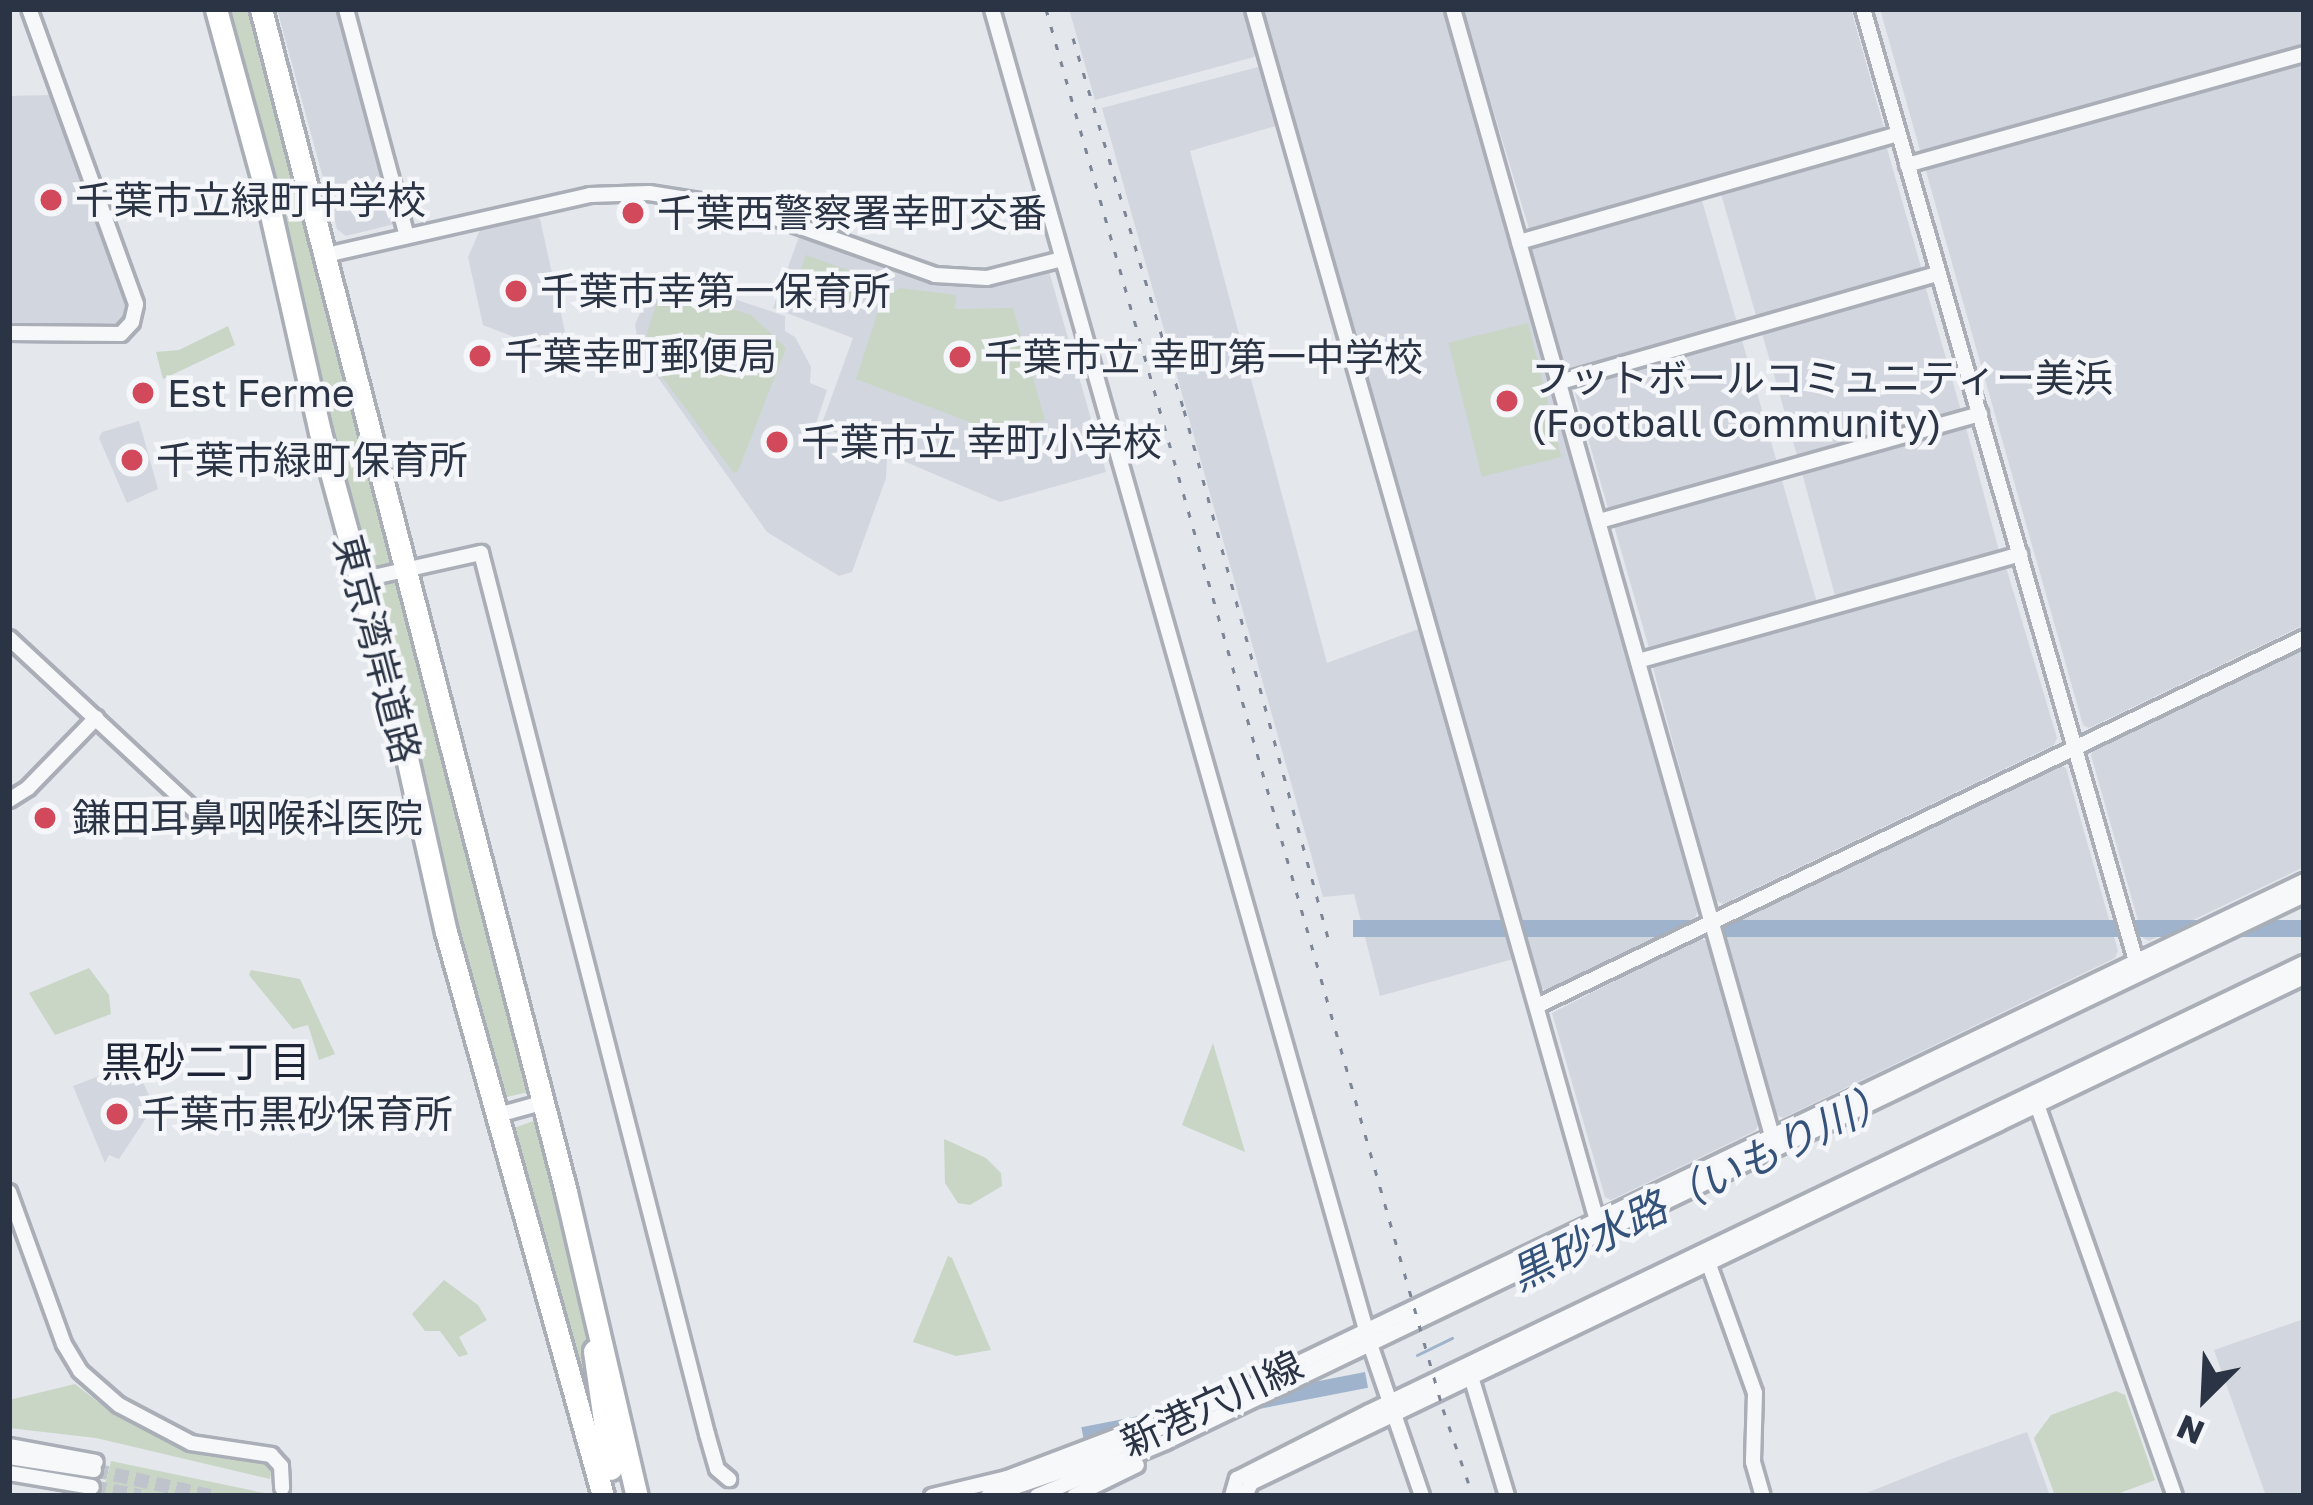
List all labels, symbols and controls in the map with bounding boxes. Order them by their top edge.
place label: 千葉市立緑町中学校 [75,177,426,223]
marker: 千葉市立緑町中学校 [38,187,64,213]
place label: 千葉西警察署幸町交番 [657,190,1047,236]
marker: 千葉西警察署幸町交番 [620,200,646,226]
place label: 千葉市幸第一保育所 [540,268,891,314]
marker: 千葉市幸第一保育所 [503,278,529,304]
place label: 千葉幸町郵便局 [504,333,777,379]
place label: 千葉市立 幸町第一中学校 [984,334,1423,380]
marker: 千葉幸町郵便局 [467,343,493,369]
marker: 千葉市立 幸町第一中学校 [947,344,973,370]
place label: フットボールコミュニティー美浜 (Football Community) [1531,356,2116,447]
place label: Est Ferme [167,370,355,416]
marker: Est Ferme [130,380,156,406]
marker: フットボールコミュニティー美浜 (Football Community) [1494,388,1520,414]
place label: 千葉市立 幸町小学校 [801,419,1162,465]
marker: 千葉市立 幸町小学校 [764,429,790,455]
place label: 千葉市緑町保育所 [156,437,468,483]
marker: 千葉市緑町保育所 [119,447,145,473]
street label: 東京湾岸道路 [324,530,430,768]
place label: 鎌田耳鼻咽喉科医院 [72,795,423,841]
marker: 鎌田耳鼻咽喉科医院 [29,802,61,834]
district label: 黒砂二丁目 [101,1036,311,1086]
water label: 黒砂水路（いもり川） [1501,1070,1901,1300]
place label: 千葉市黒砂保育所 [141,1091,453,1137]
marker: 千葉市黒砂保育所 [104,1101,130,1127]
north arrow [2145,1337,2265,1457]
street label: 新港穴川線 [1114,1342,1310,1466]
text: N [2171,1407,2210,1453]

